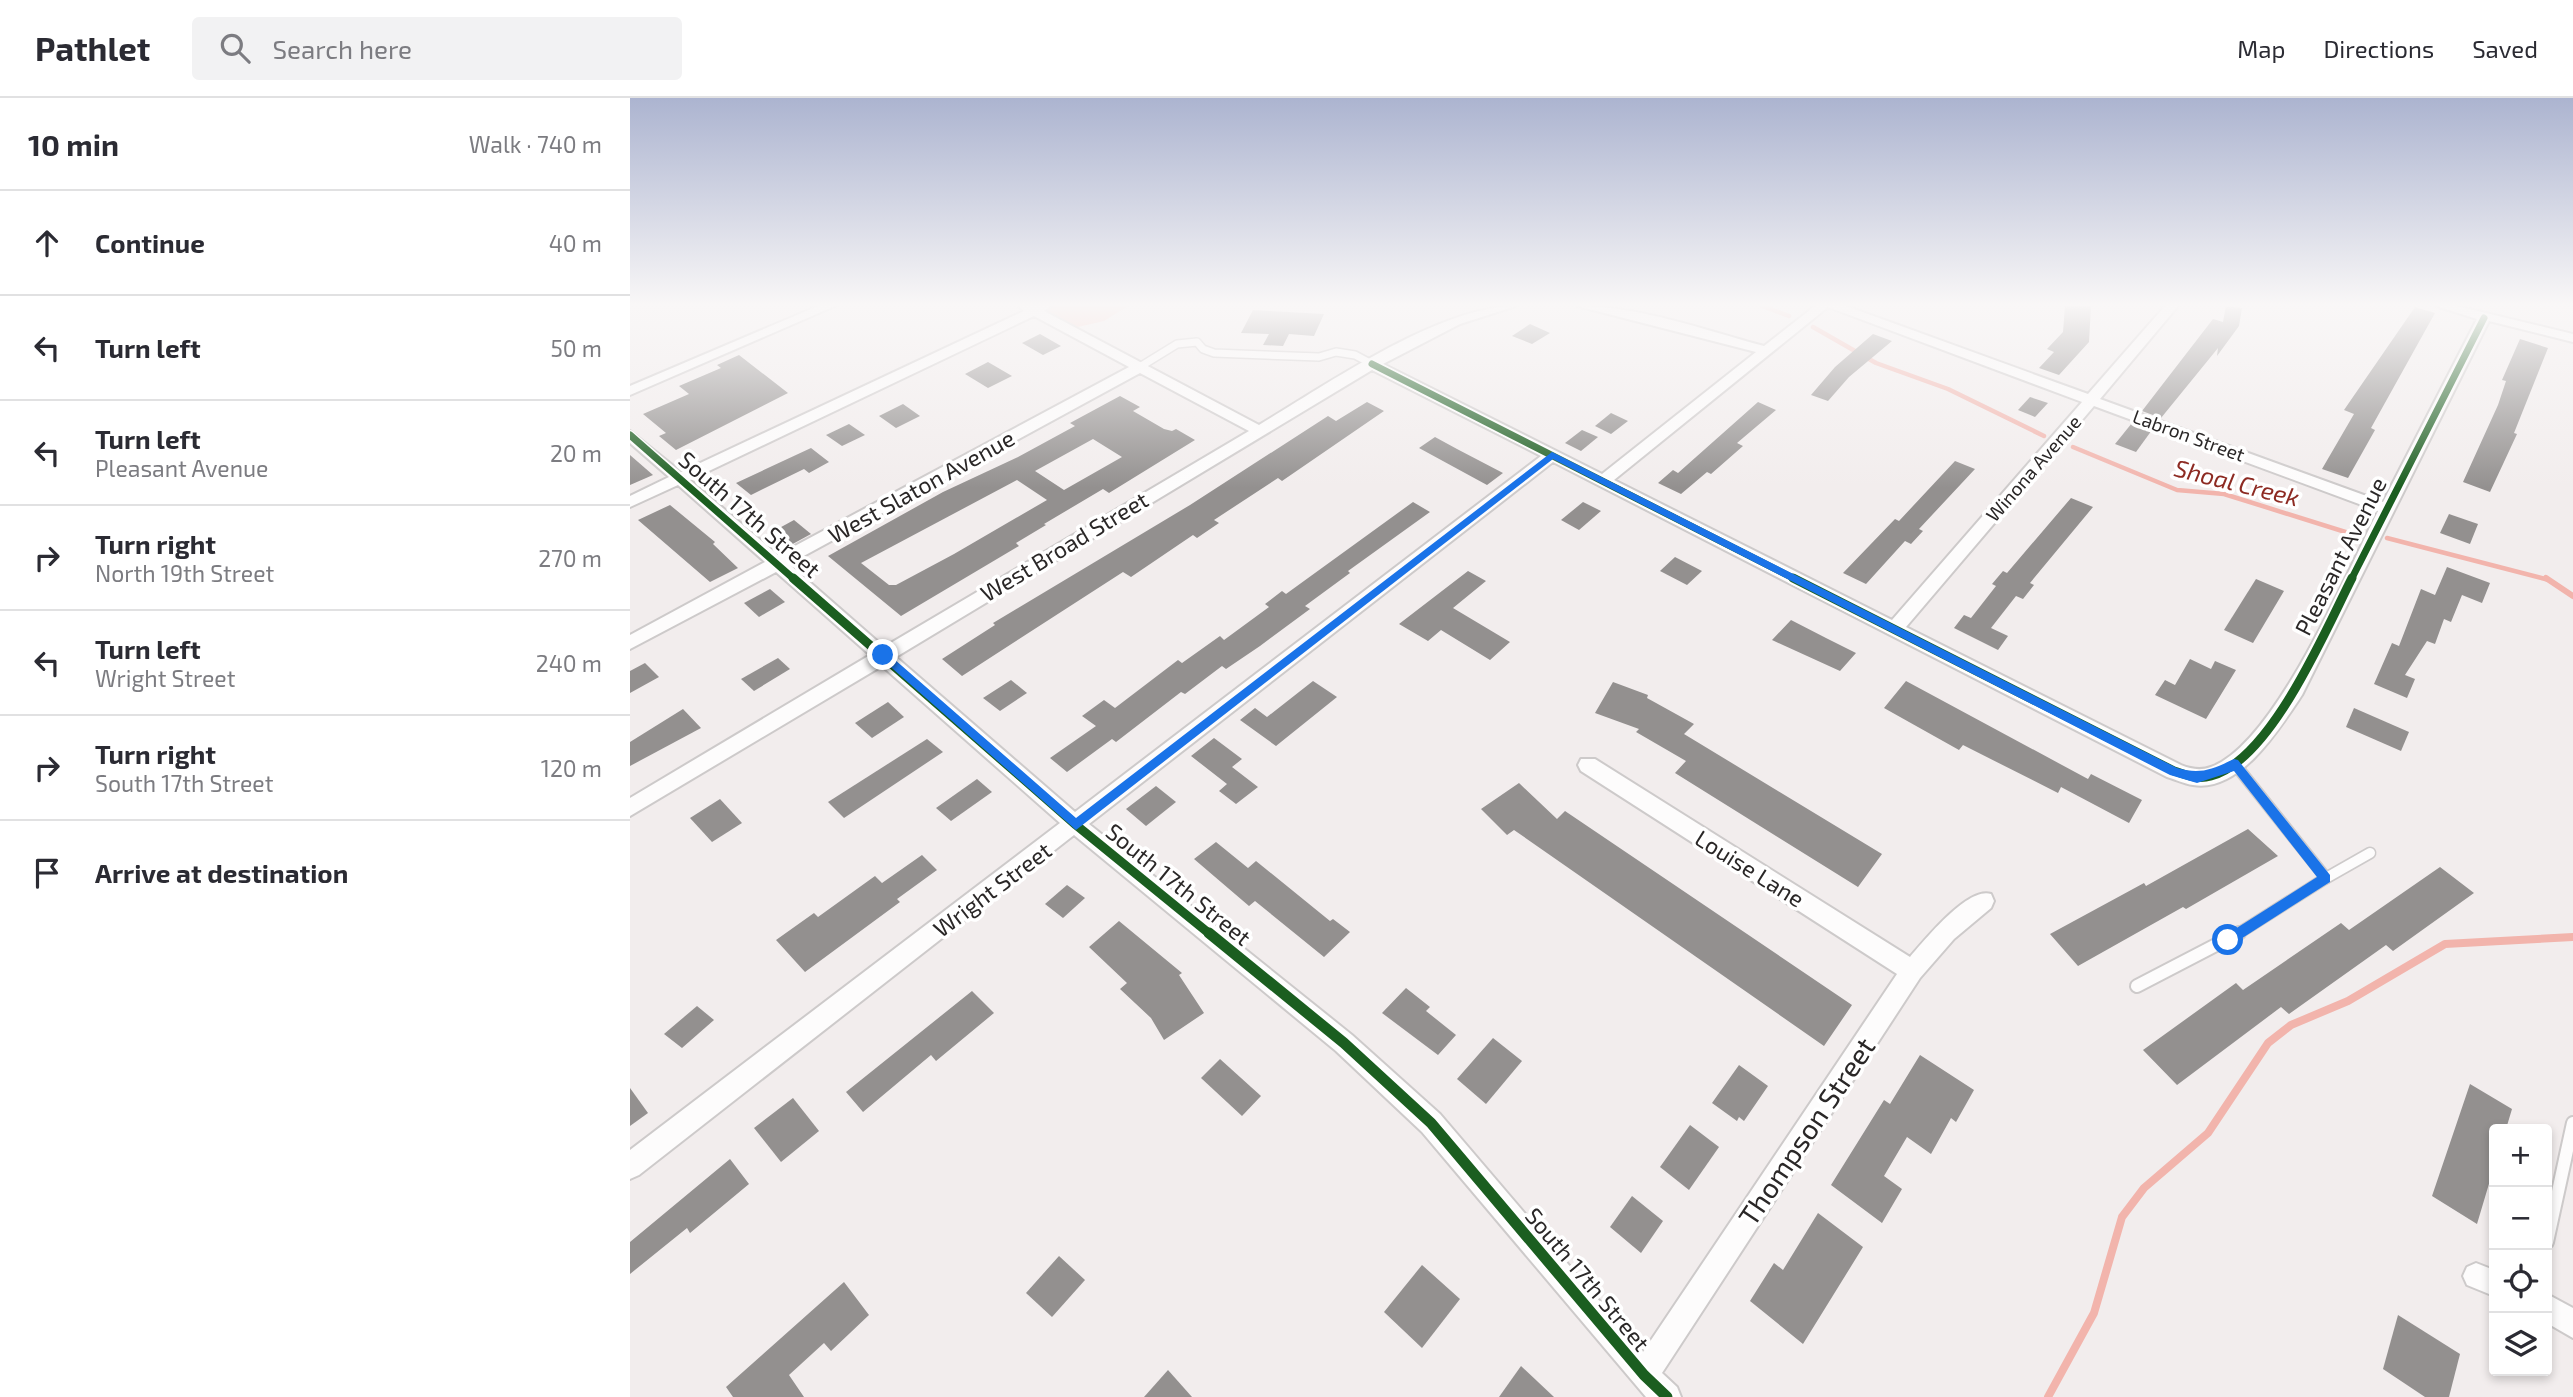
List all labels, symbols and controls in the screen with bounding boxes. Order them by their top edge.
search box [192,17,682,80]
text: Pathlet [35,28,150,68]
icon: search [216,29,254,67]
text: Search here [272,33,412,64]
text: Map [2237,34,2285,63]
text: Directions [2323,34,2434,63]
text: Saved [2472,34,2538,63]
text: 10 min [28,126,119,162]
text: Walk · 740 m [469,130,602,158]
icon: ahead [28,224,66,262]
text: Continue [95,227,205,258]
text: 40 m [549,229,602,257]
icon: left [28,329,66,367]
text: Turn left [95,332,201,363]
text: 50 m [551,334,602,362]
street label: Labron Street [2130,404,2248,466]
street label: Winona Avenue [1981,410,2085,526]
text: Turn left [95,423,201,454]
street label: West Slaton Avenue [823,423,1019,549]
icon: left [28,434,66,472]
text: 20 m [550,439,602,467]
street label: South 17th Street [673,445,827,583]
water label: Shoal Creek [2172,453,2302,511]
text: Pleasant Avenue [95,454,268,482]
street label: Pleasant Avenue [2288,472,2392,640]
street label: West Broad Street [975,485,1153,607]
text: Turn right [95,528,216,559]
icon: right [28,539,66,577]
text: 270 m [538,544,602,572]
text: North 19th Street [95,559,274,587]
text: Turn left [95,633,201,664]
route end [867,639,898,670]
icon: left [28,644,66,682]
text: 240 m [536,649,602,677]
text: Wright Street [95,664,235,692]
text: Turn right [95,738,216,769]
icon: right [28,749,66,787]
text: 120 m [541,754,602,782]
text: South 17th Street [95,769,273,797]
street label: South 17th Street [1101,817,1257,951]
street label: Louise Lane [1690,824,1810,912]
street label: Wright Street [927,835,1057,942]
icon: arrive [28,854,66,892]
text: Arrive at destination [95,857,348,888]
route start [2212,924,2243,955]
street label: Thompson Street [1730,1030,1882,1232]
map controls [2489,1124,2552,1376]
button: + [2489,1124,2552,1187]
button: − [2489,1187,2552,1250]
street label: South 17th Street [1520,1202,1656,1357]
button: locate [2489,1250,2552,1313]
button: layers [2489,1313,2552,1376]

